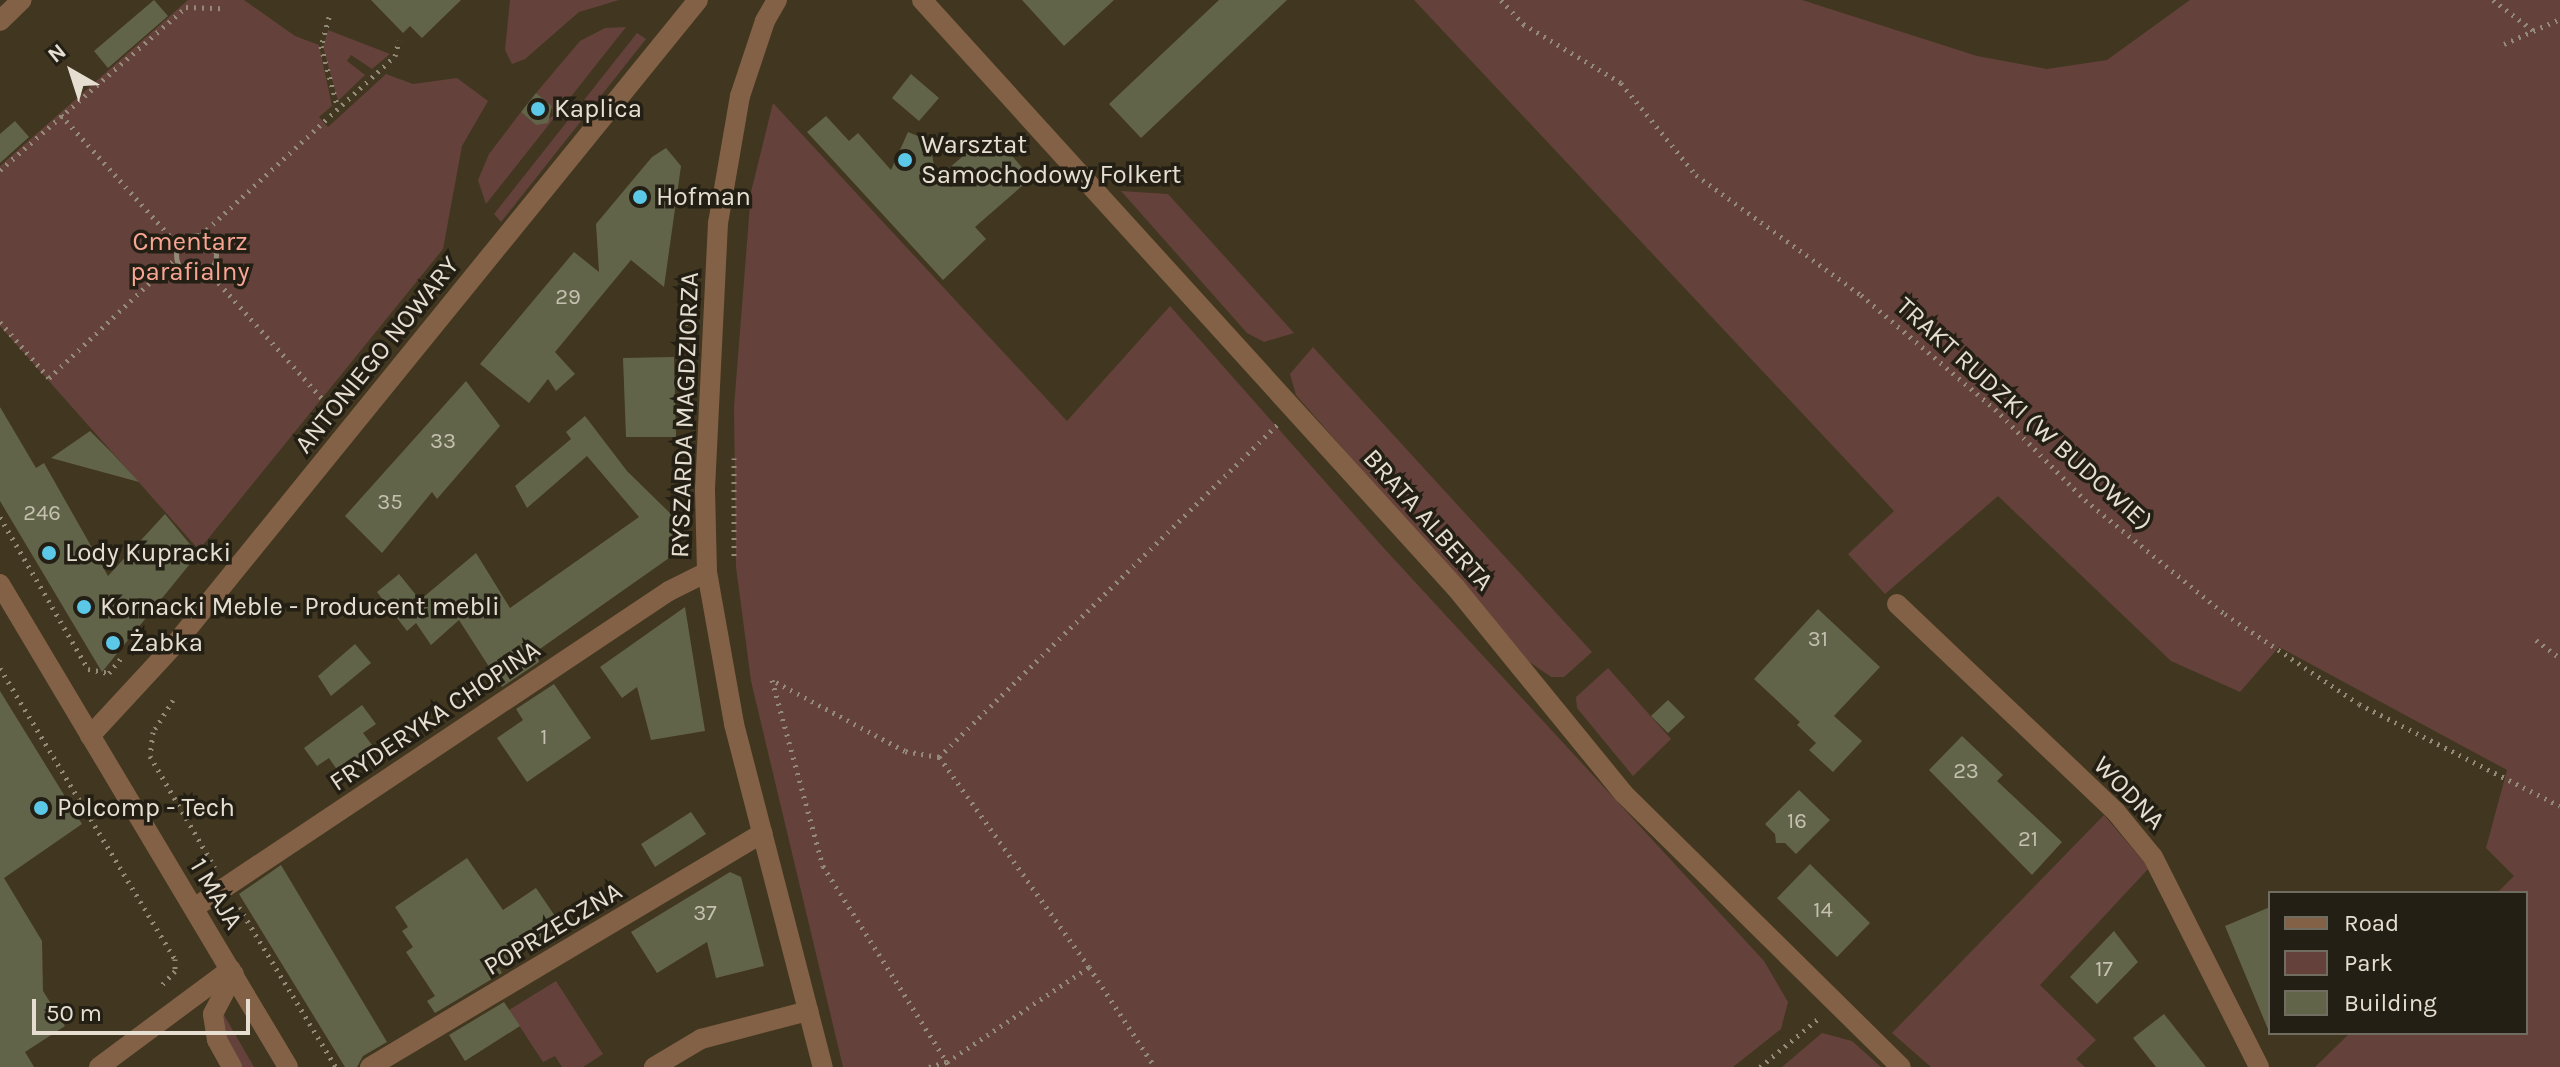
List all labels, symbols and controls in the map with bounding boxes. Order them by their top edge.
north arrow [32,32,112,112]
text: N [43,38,71,68]
place label: Kaplica [554,93,642,125]
marker: Kaplica [529,100,547,118]
place label: Warsztat Samochodowy Folkert [921,129,1181,190]
marker: Warsztat Samochodowy Folkert [896,151,914,169]
place label: Hofman [656,181,751,213]
marker: Hofman [631,188,649,206]
park label: Cmentarz parafialny [130,226,250,288]
street label: ANTONIEGO NOWARY [288,250,466,460]
street label: RYSZARDA MAGDZIORZA [664,271,706,559]
house number: 29 [555,285,581,311]
street label: TRAKT RUDZKI (W BUDOWIE) [1890,291,2158,537]
house number: 33 [430,429,456,455]
street label: BRATA ALBERTA [1356,443,1500,597]
house number: 35 [377,490,403,516]
house number: 246 [23,501,61,527]
place label: Lody Kupracki [65,537,231,569]
marker: Lody Kupracki [40,544,58,562]
place label: Kornacki Meble - Producent mebli [100,591,500,623]
marker: Kornacki Meble - Producent mebli [75,598,93,616]
place label: Żabka [129,627,203,659]
house number: 31 [1808,627,1828,653]
marker: Żabka [104,634,122,652]
street label: FRYDERYKA CHOPINA [324,634,546,798]
house number: 1 [540,725,548,751]
street label: WODNA [2087,750,2171,836]
house number: 23 [1953,759,1979,785]
place label: Polcomp - Tech [57,792,235,824]
marker: Polcomp - Tech [32,799,50,817]
house number: 16 [1787,809,1807,835]
house number: 21 [2018,827,2038,853]
street label: 1 MAJA [183,853,249,935]
street label: POPRZECZNA [478,876,628,982]
legend [2268,891,2528,1035]
house number: 14 [1813,898,1833,924]
house number: 37 [693,901,717,927]
text: Road [2344,909,2399,937]
text: Park [2344,949,2393,977]
house number: 17 [2095,957,2113,983]
scale bar [36,983,254,1033]
text: Building [2344,989,2437,1017]
text: 50 m [46,999,102,1027]

